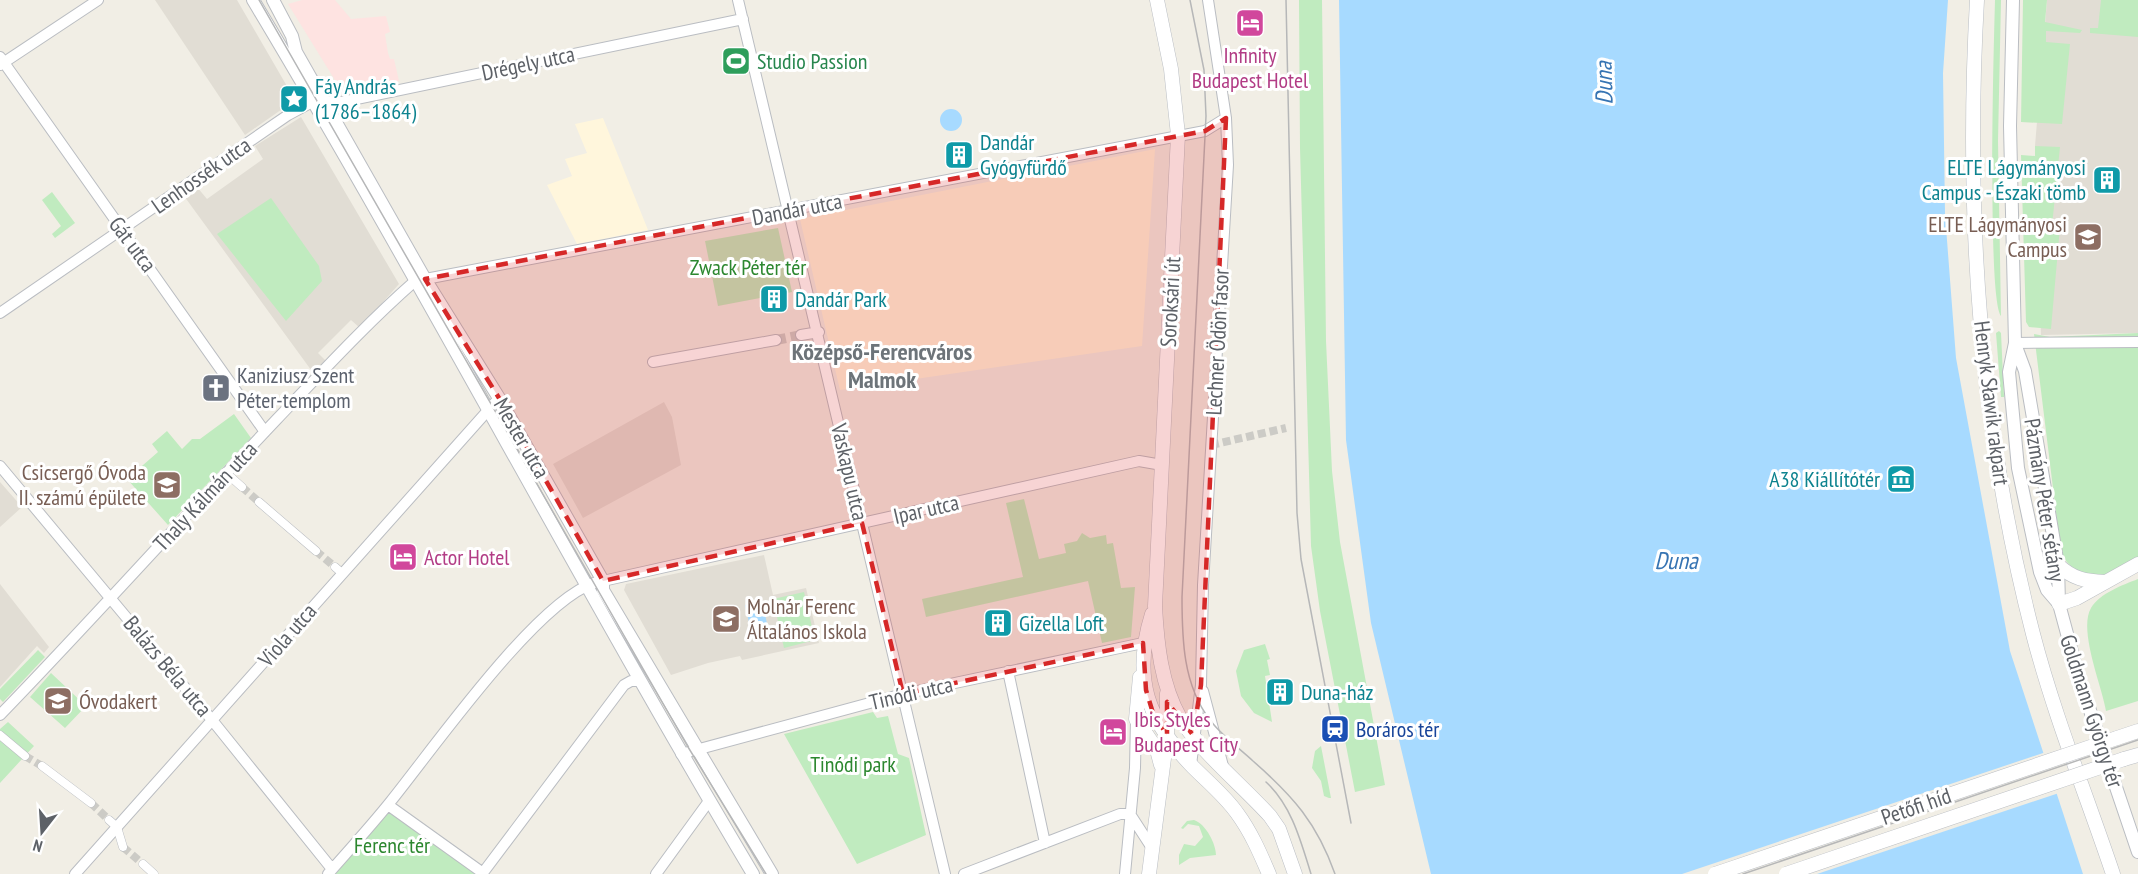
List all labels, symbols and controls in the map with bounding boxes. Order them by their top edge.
hotel icon: Infinity Budapest Hotel [1234,7,1266,39]
street label: Drégely utca [479,39,577,87]
place label: Infinity Budapest Hotel [1192,41,1309,94]
sports icon: Studio Passion [720,45,752,77]
place label: Studio Passion [757,47,867,75]
water label: Duna [1588,60,1619,105]
place label: Fáy András (1786–1864) [315,72,417,125]
place icon: Fáy András (1786–1864) [278,83,310,115]
place label: Dandár Gyógyfürdő [980,128,1067,181]
street label: Lenhossék utca [146,131,256,219]
building icon: Dandár Gyógyfürdő [943,139,975,171]
place label: ELTE Lágymányosi Campus - Északi tömb [1922,153,2086,206]
building icon: ELTE Lágymányosi Campus - Északi tömb [2091,164,2123,196]
street label: Dandár utca [750,187,844,231]
place label: ELTE Lágymányosi Campus [1928,210,2067,263]
street label: Gát utca [103,211,163,277]
school or university icon: ELTE Lágymányosi Campus [2072,221,2104,253]
park label: Zwack Péter tér [690,253,806,281]
street label: Soroksári út [1154,256,1186,348]
street label: Lechner Ödön fasor [1199,268,1235,416]
building icon: Dandár Park [758,283,790,315]
place label: Dandár Park [795,285,887,313]
street label: Henryk Sławik rakpart [1968,319,2016,487]
district label: Középső-Ferencváros Malmok [792,336,972,395]
place label: Kaniziusz Szent Péter-templom [237,361,354,414]
church icon: Kaniziusz Szent Péter-templom [200,372,232,404]
street label: Mester utca [488,393,556,483]
street label: Pázmány Péter sétány [2018,416,2072,584]
street label: Vaskapu utca [825,420,875,523]
street label: Thaly Kálmán utca [147,435,263,557]
place label: Csicsergő Óvoda II. számú épülete [19,458,146,511]
museum icon: A38 Kiállítótér [1885,463,1917,495]
place label: A38 Kiállítótér [1769,465,1880,493]
school or university icon: Csicsergő Óvoda II. számú épülete [151,469,183,501]
street label: Ipar utca [891,488,961,530]
hotel icon: Actor Hotel [387,541,419,573]
place label: Actor Hotel [424,543,510,571]
water label: Duna [1654,545,1699,576]
place label: Molnár Ferenc Általános Iskola [747,592,867,645]
street label: Viola utca [251,597,322,673]
school or university icon: Molnár Ferenc Általános Iskola [710,603,742,635]
building icon: Gizella Loft [982,607,1014,639]
place label: Gizella Loft [1019,609,1104,637]
street label: Balázs Béla utca [118,610,218,722]
street label: Goldmann György tér [2054,631,2130,791]
street label: Tinódi utca [867,670,955,716]
building icon: Duna-ház [1264,676,1296,708]
place label: Duna-ház [1301,678,1373,706]
school or university icon: Óvodakert [42,685,74,717]
place label: Óvodakert [79,687,157,715]
place label: Ibis Styles Budapest City [1134,705,1239,758]
station icon: Boráros tér [1319,713,1351,745]
place label: Boráros tér [1356,715,1439,743]
hotel icon: Ibis Styles Budapest City [1097,716,1129,748]
park label: Tinódi park [810,750,896,778]
street label: Petőfi híd [1877,781,1955,831]
north arrow [12,802,72,862]
park label: Ferenc tér [354,831,430,859]
text: N [31,836,45,857]

